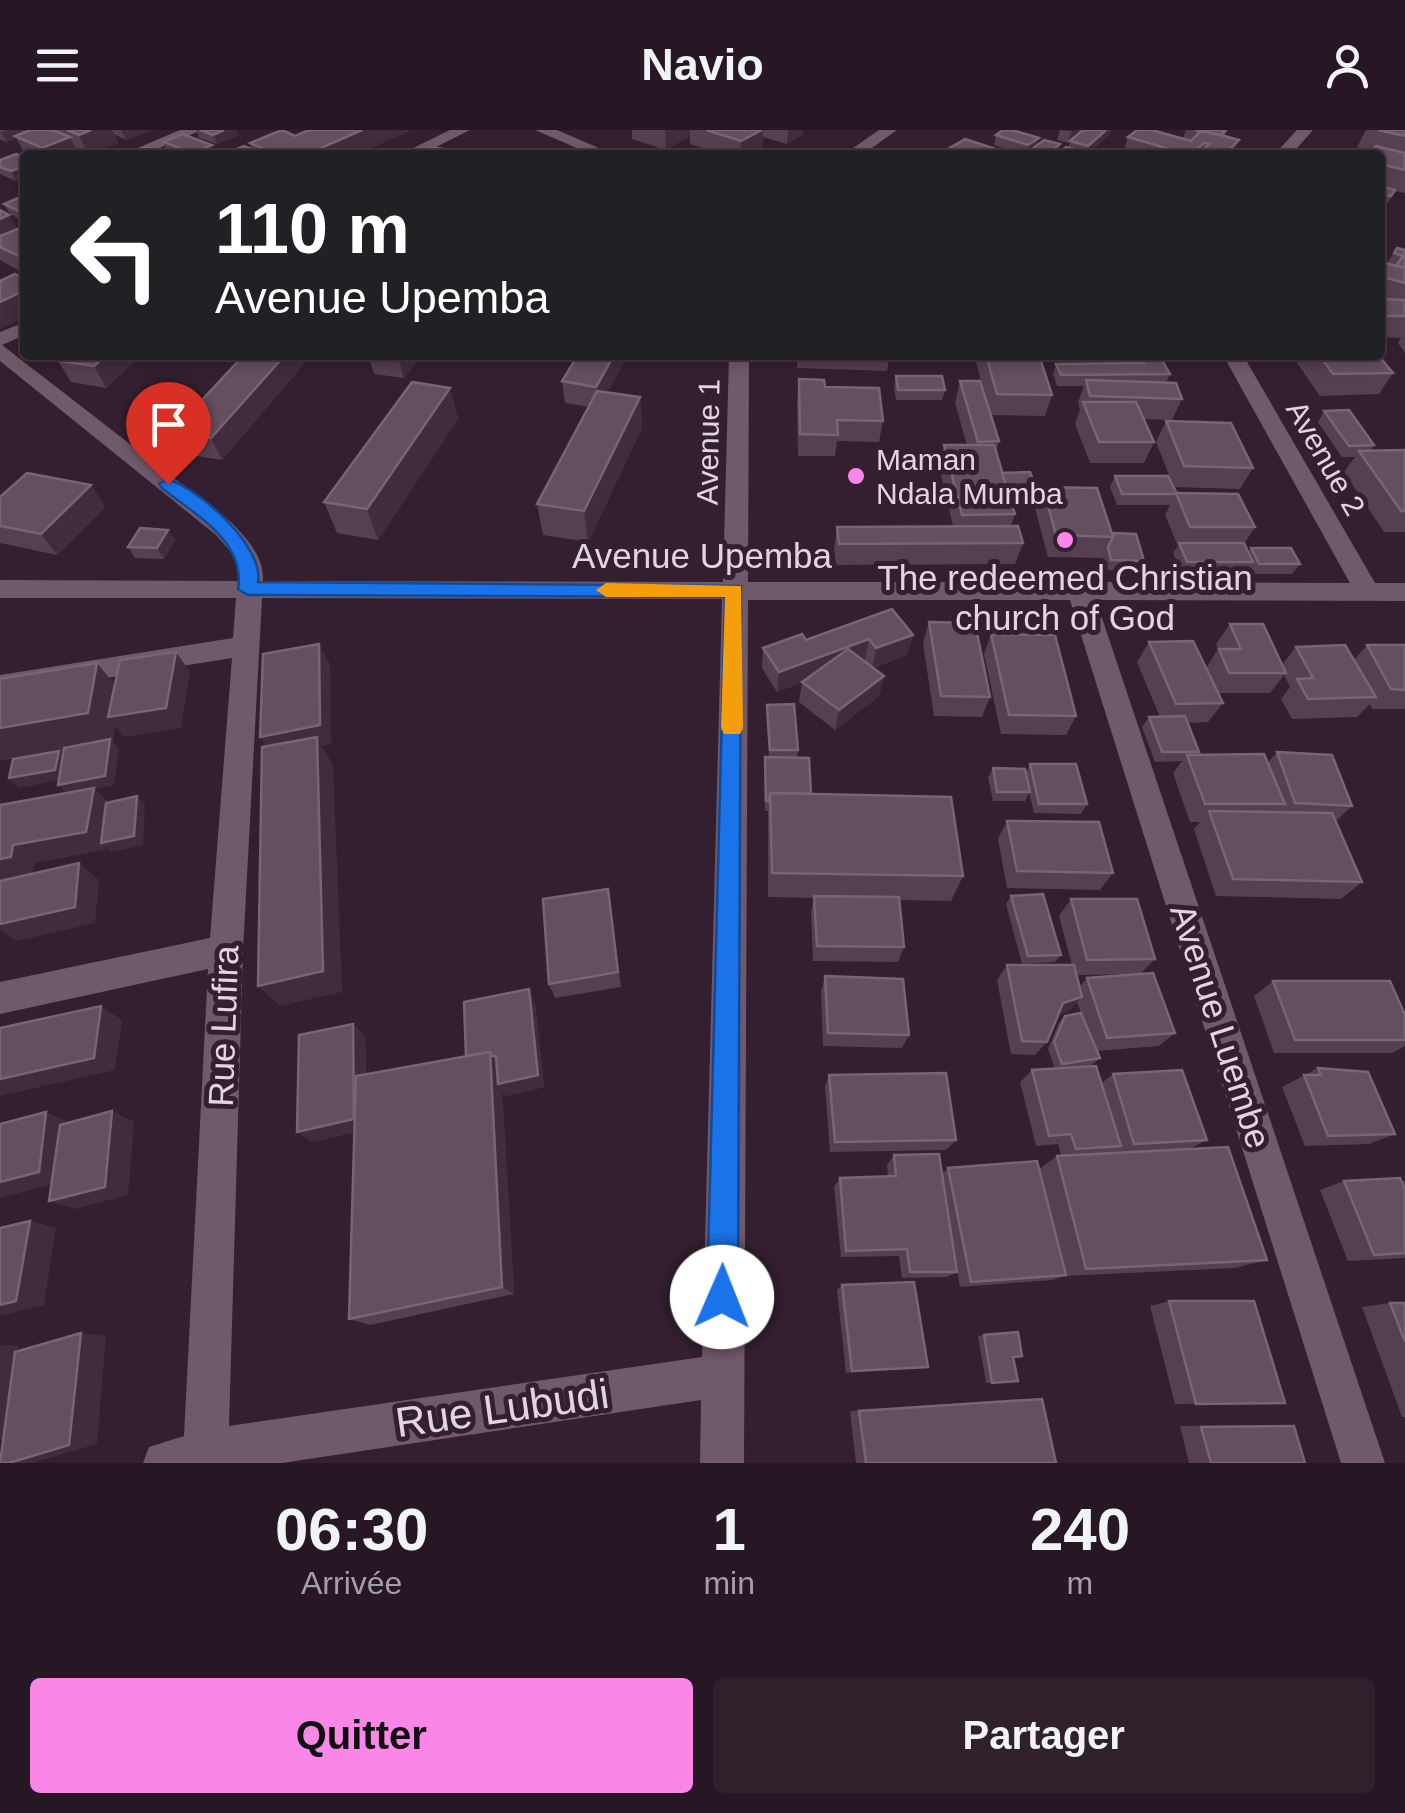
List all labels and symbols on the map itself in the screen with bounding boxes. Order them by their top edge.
street label: Avenue 1 [690,379,726,505]
pin [126,382,211,485]
street label: Avenue 2 [1280,395,1372,521]
place label: Maman Ndala Mumba [876,443,1063,510]
marker: Maman Ndala Mumba [845,465,867,487]
marker: The redeemed Christian church of God [1054,529,1076,551]
street label: Avenue Upemba [572,536,833,575]
place label: The redeemed Christian church of God [877,558,1253,637]
street label: Avenue Luembe [1163,899,1279,1153]
street label: Rue Lufira [201,944,245,1107]
position arrow [670,1245,774,1349]
street label: Rue Lubudi [392,1370,612,1446]

